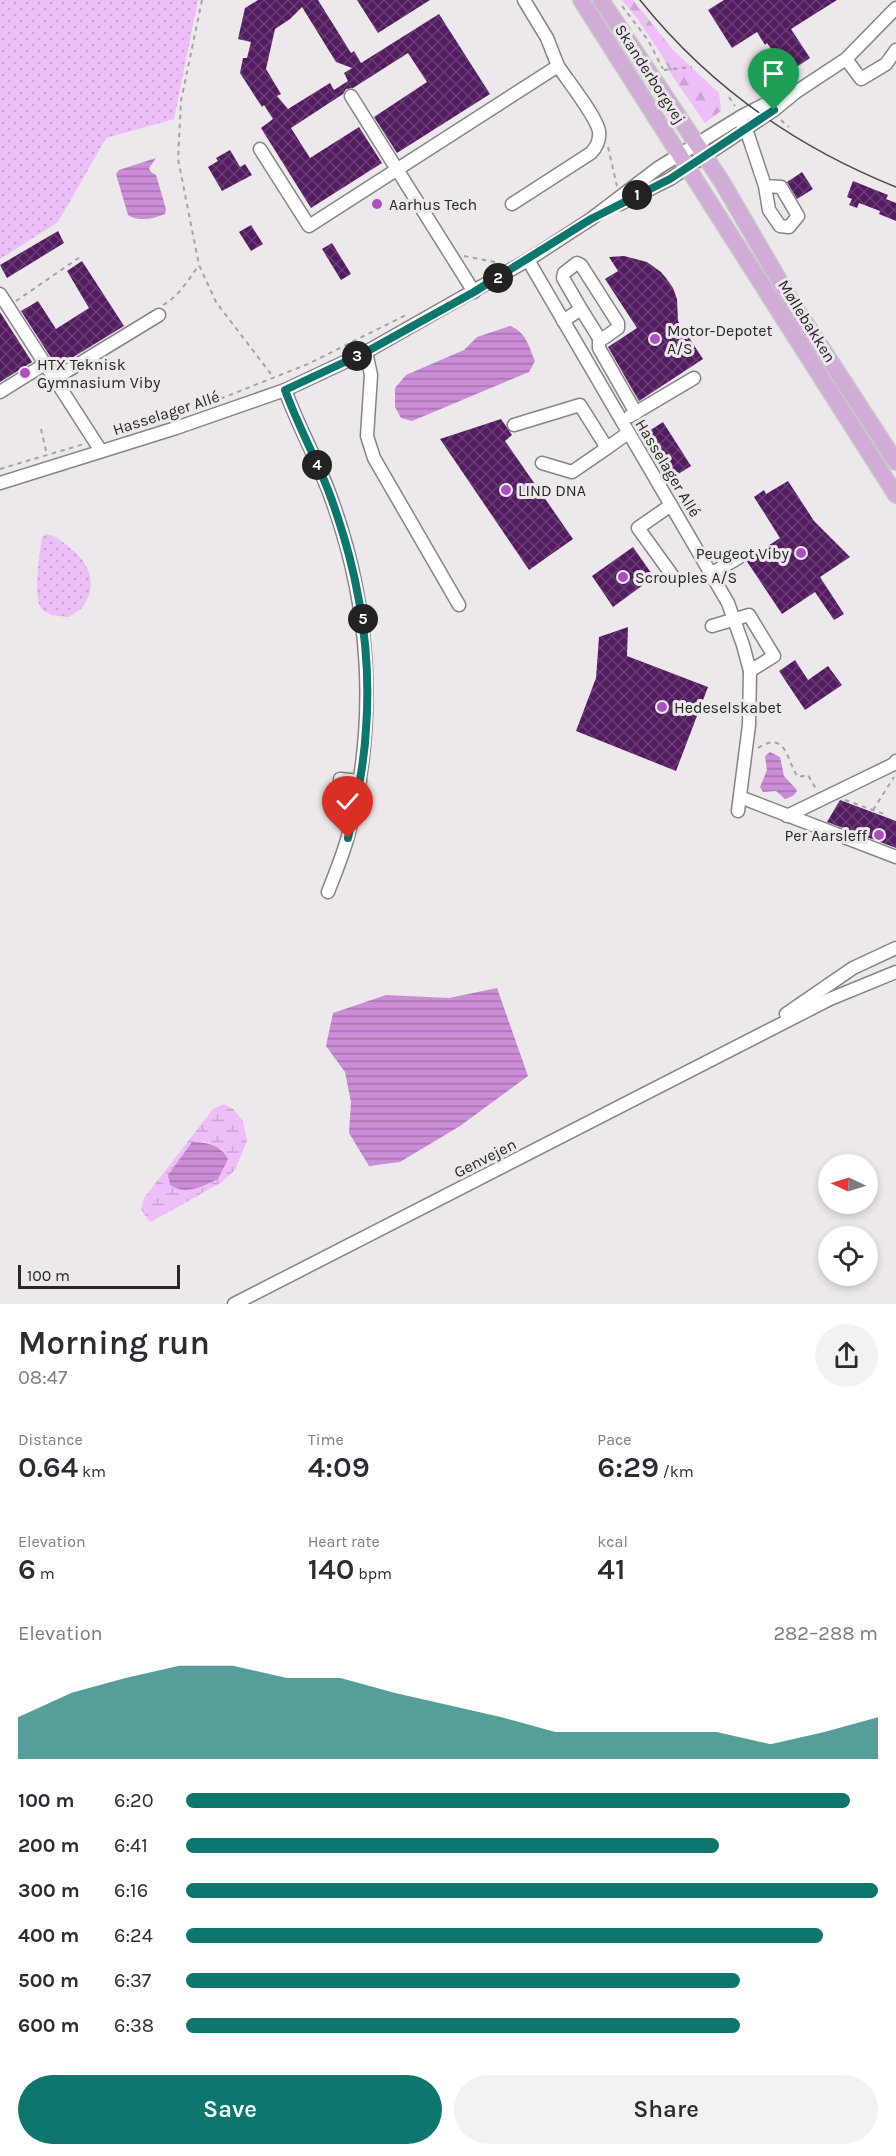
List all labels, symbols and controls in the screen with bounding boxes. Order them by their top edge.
street label: Skanderborgvej [611,21,689,127]
pin [748,48,799,110]
icon: arrive [757,57,790,90]
pin: 1 [622,180,652,210]
text: 1 [634,185,640,204]
place label: Aarhus Tech [389,195,477,214]
marker: Aarhus Tech [370,197,384,211]
pin: 2 [483,263,513,293]
text: 2 [493,268,503,287]
street label: Møllebakken [774,276,840,366]
place label: Motor-Depotet A/S [667,321,773,358]
marker: Motor-Depotet A/S [648,332,662,346]
pin: 3 [342,341,372,371]
text: 3 [352,346,362,365]
place label: HTX Teknisk Gymnasium Viby [37,355,161,392]
marker: HTX Teknisk Gymnasium Viby [18,366,32,380]
street label: Hasselager Allé [110,387,222,439]
street label: Hasselager Allé [631,416,705,520]
pin: 4 [302,450,332,480]
text: 4 [312,455,322,474]
place label: LIND DNA [518,481,586,500]
marker: LIND DNA [499,483,513,497]
place label: Peugeot Viby [696,544,790,563]
marker: Peugeot Viby [794,546,808,560]
place label: Scrouples A/S [635,568,737,587]
marker: Scrouples A/S [616,570,630,584]
pin: 5 [348,604,378,634]
text: 5 [358,609,368,628]
place label: Hedeselskabet [674,698,782,717]
marker: Hedeselskabet [655,700,669,714]
pin [322,776,373,838]
icon: check [331,785,364,818]
place label: Per Aarsleff [784,826,868,845]
marker: Per Aarsleff [872,828,886,842]
street label: Genvejen [451,1134,519,1182]
north arrow [818,1154,878,1214]
map controls [818,1154,878,1286]
button: locate [818,1226,878,1286]
scale bar [18,1262,180,1290]
text: 100 m [27,1266,70,1285]
text: Morning run [18,1324,210,1362]
button: share [815,1324,878,1387]
text: 08:47 [18,1366,67,1389]
text: Distance [18,1430,83,1449]
text: Time [308,1430,344,1449]
text: Pace [597,1430,631,1449]
text: 0.64 [18,1449,78,1485]
text: 4:09 [308,1449,370,1485]
text: 6:29 [597,1449,659,1485]
text: km [78,1462,106,1481]
text: /km [659,1462,694,1481]
text: Elevation [18,1532,86,1551]
text: Heart rate [308,1532,380,1551]
text: kcal [597,1532,628,1551]
text: 6 [18,1551,36,1587]
text: 140 [308,1551,354,1587]
text: 41 [597,1551,625,1587]
text: m [36,1564,55,1583]
text: bpm [354,1564,392,1583]
text: Elevation [18,1622,103,1645]
text: 282–288 m [773,1622,878,1645]
text: 100 m [18,1789,74,1812]
text: 6:20 [114,1789,154,1812]
text: 200 m [18,1834,79,1857]
text: 6:41 [114,1834,148,1857]
text: 300 m [18,1879,80,1902]
text: 6:16 [114,1879,148,1902]
text: 400 m [18,1924,79,1947]
text: 6:24 [114,1924,153,1947]
text: 500 m [18,1969,79,1992]
text: 6:37 [114,1969,151,1992]
text: 600 m [18,2014,79,2037]
text: 6:38 [114,2014,154,2037]
button: Save [18,2075,442,2144]
button: Share [454,2075,878,2144]

